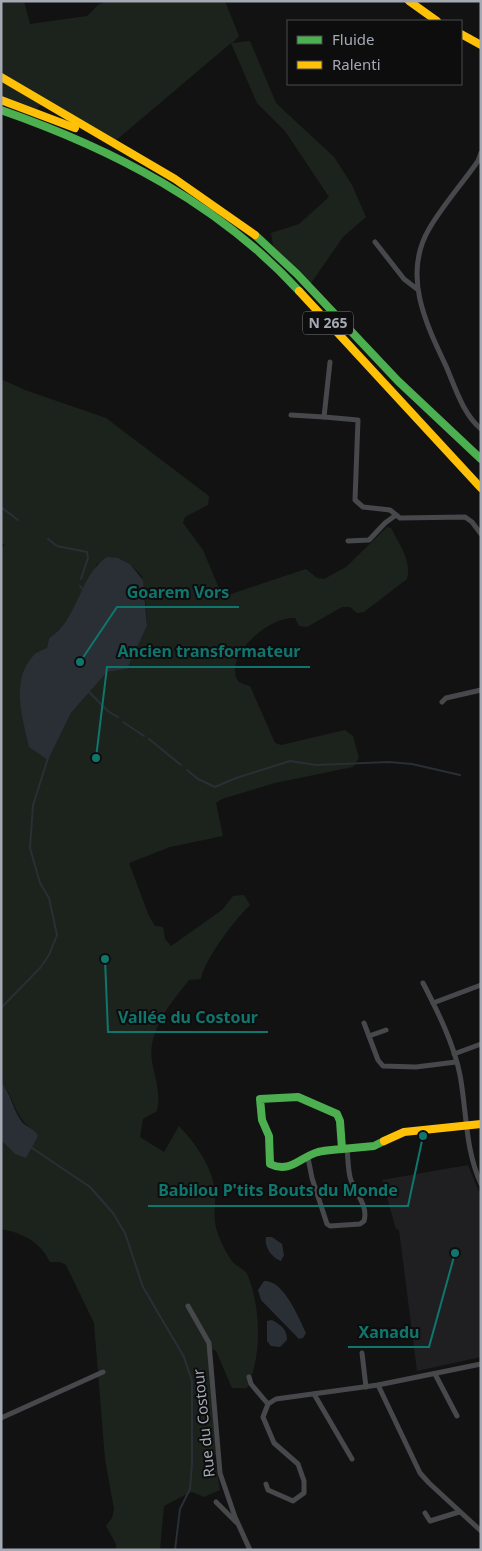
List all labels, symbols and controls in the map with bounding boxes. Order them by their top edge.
legend [287,20,462,85]
text: Fluide [332,29,374,49]
text: Ralenti [332,54,381,74]
road number: N 265 [303,312,353,334]
callout: Goarem Vors [117,576,239,607]
text: Goarem Vors [127,581,229,603]
callout: Ancien transformateur [107,636,310,667]
text: Ancien transformateur [118,640,301,662]
callout: Vallée du Costour [108,1001,268,1032]
text: Vallée du Costour [118,1006,258,1028]
callout: Babilou P'tits Bouts du Monde [148,1175,408,1206]
text: Babilou P'tits Bouts du Monde [158,1179,398,1201]
callout: Xanadu [348,1316,429,1347]
text: Xanadu [359,1321,419,1343]
street label: Rue du Costour [187,1368,219,1478]

